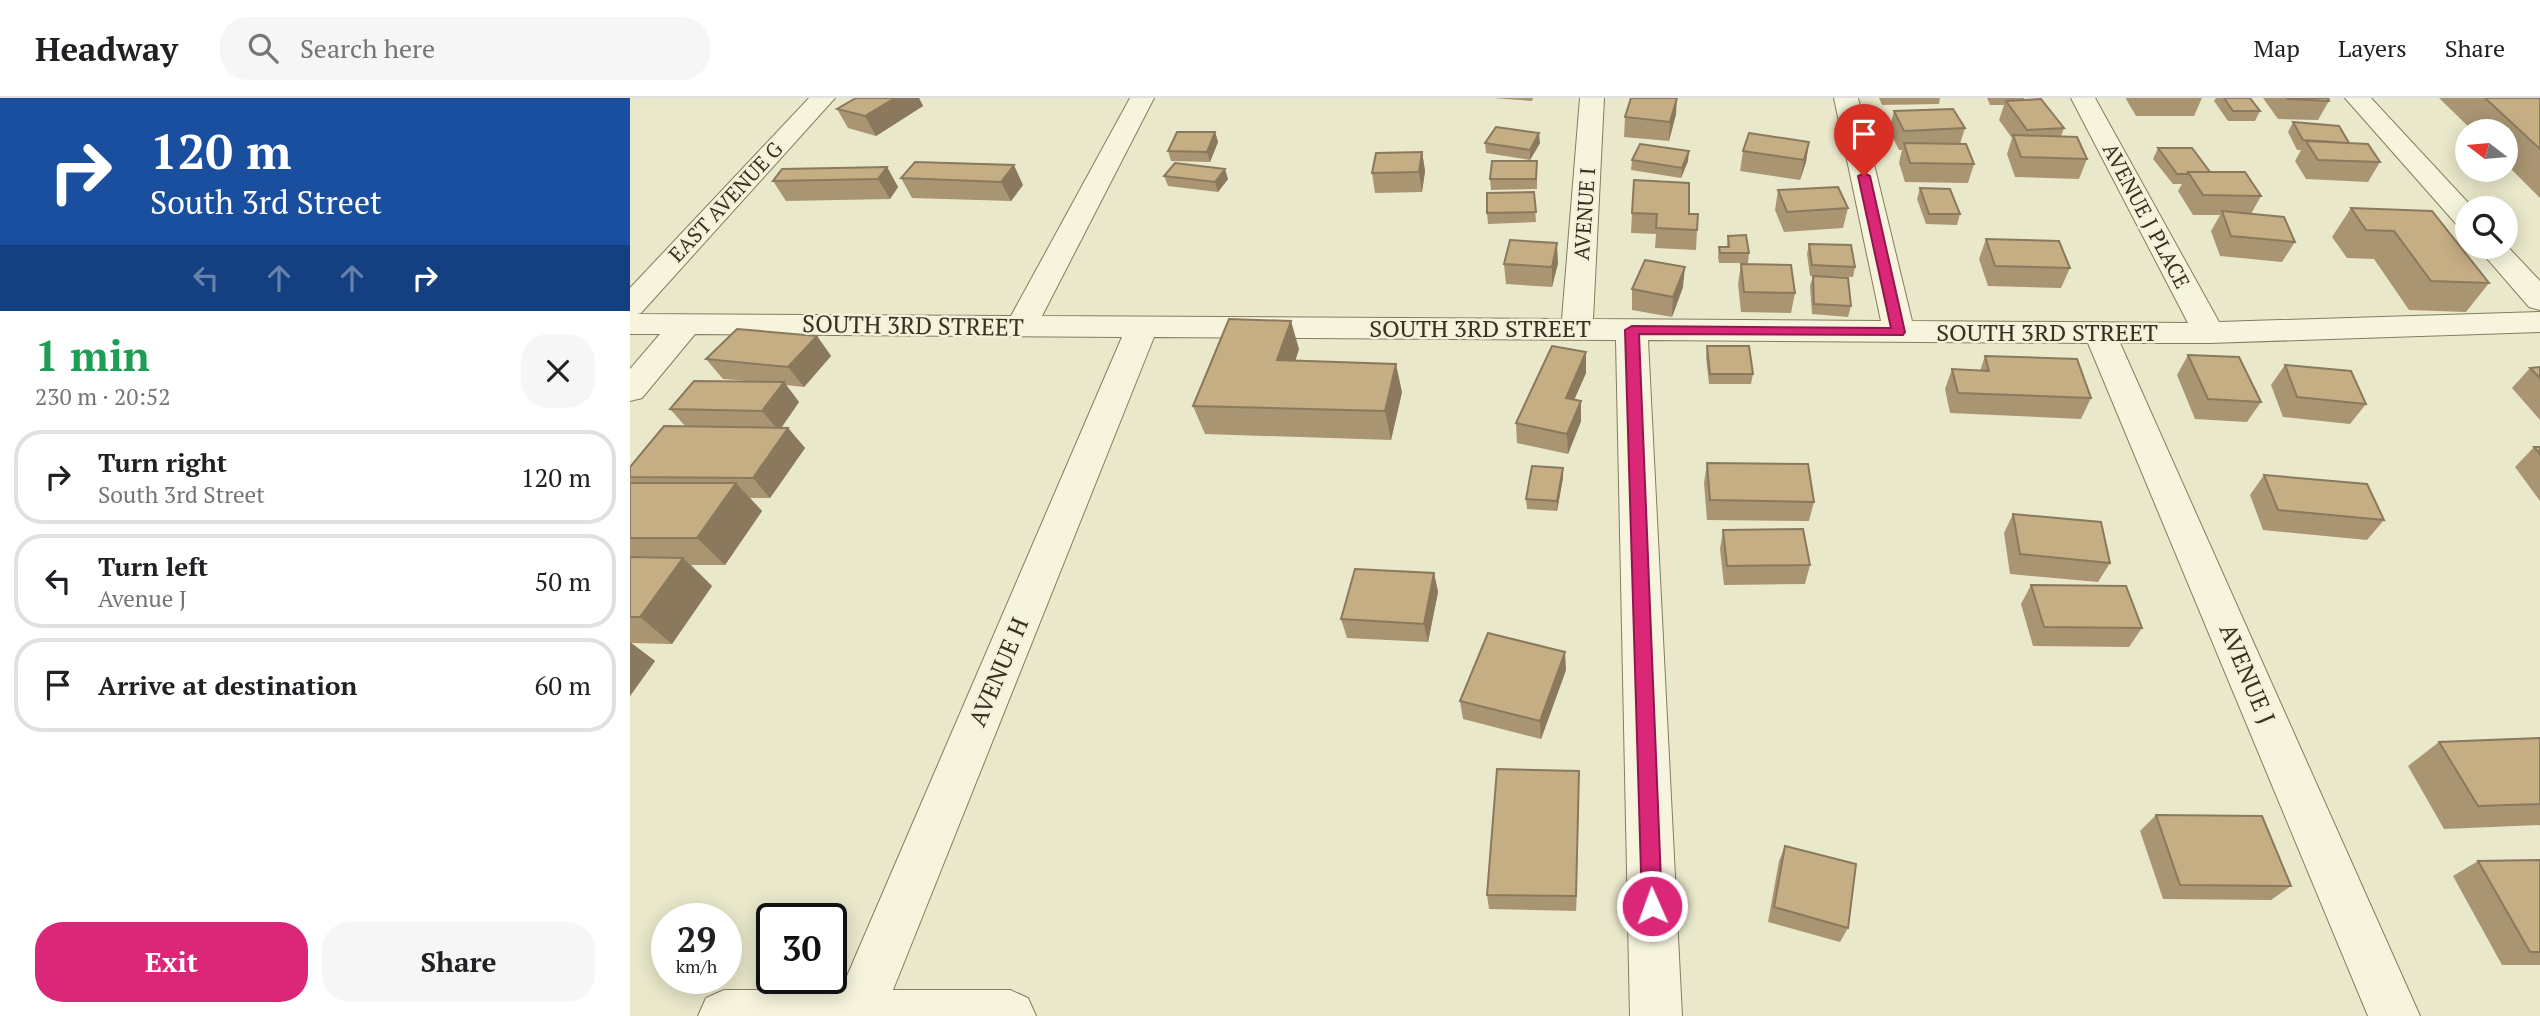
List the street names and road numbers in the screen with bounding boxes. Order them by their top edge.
street label: EAST AVENUE G [662,134,789,268]
street label: AVENUE J PLACE [2097,138,2197,293]
street label: AVENUE I [1567,167,1601,261]
street label: SOUTH 3RD STREET [802,307,1024,343]
street label: SOUTH 3RD STREET [1369,312,1591,344]
street label: SOUTH 3RD STREET [1936,316,2158,348]
street label: AVENUE H [961,612,1035,731]
street label: AVENUE J [2212,619,2283,729]

